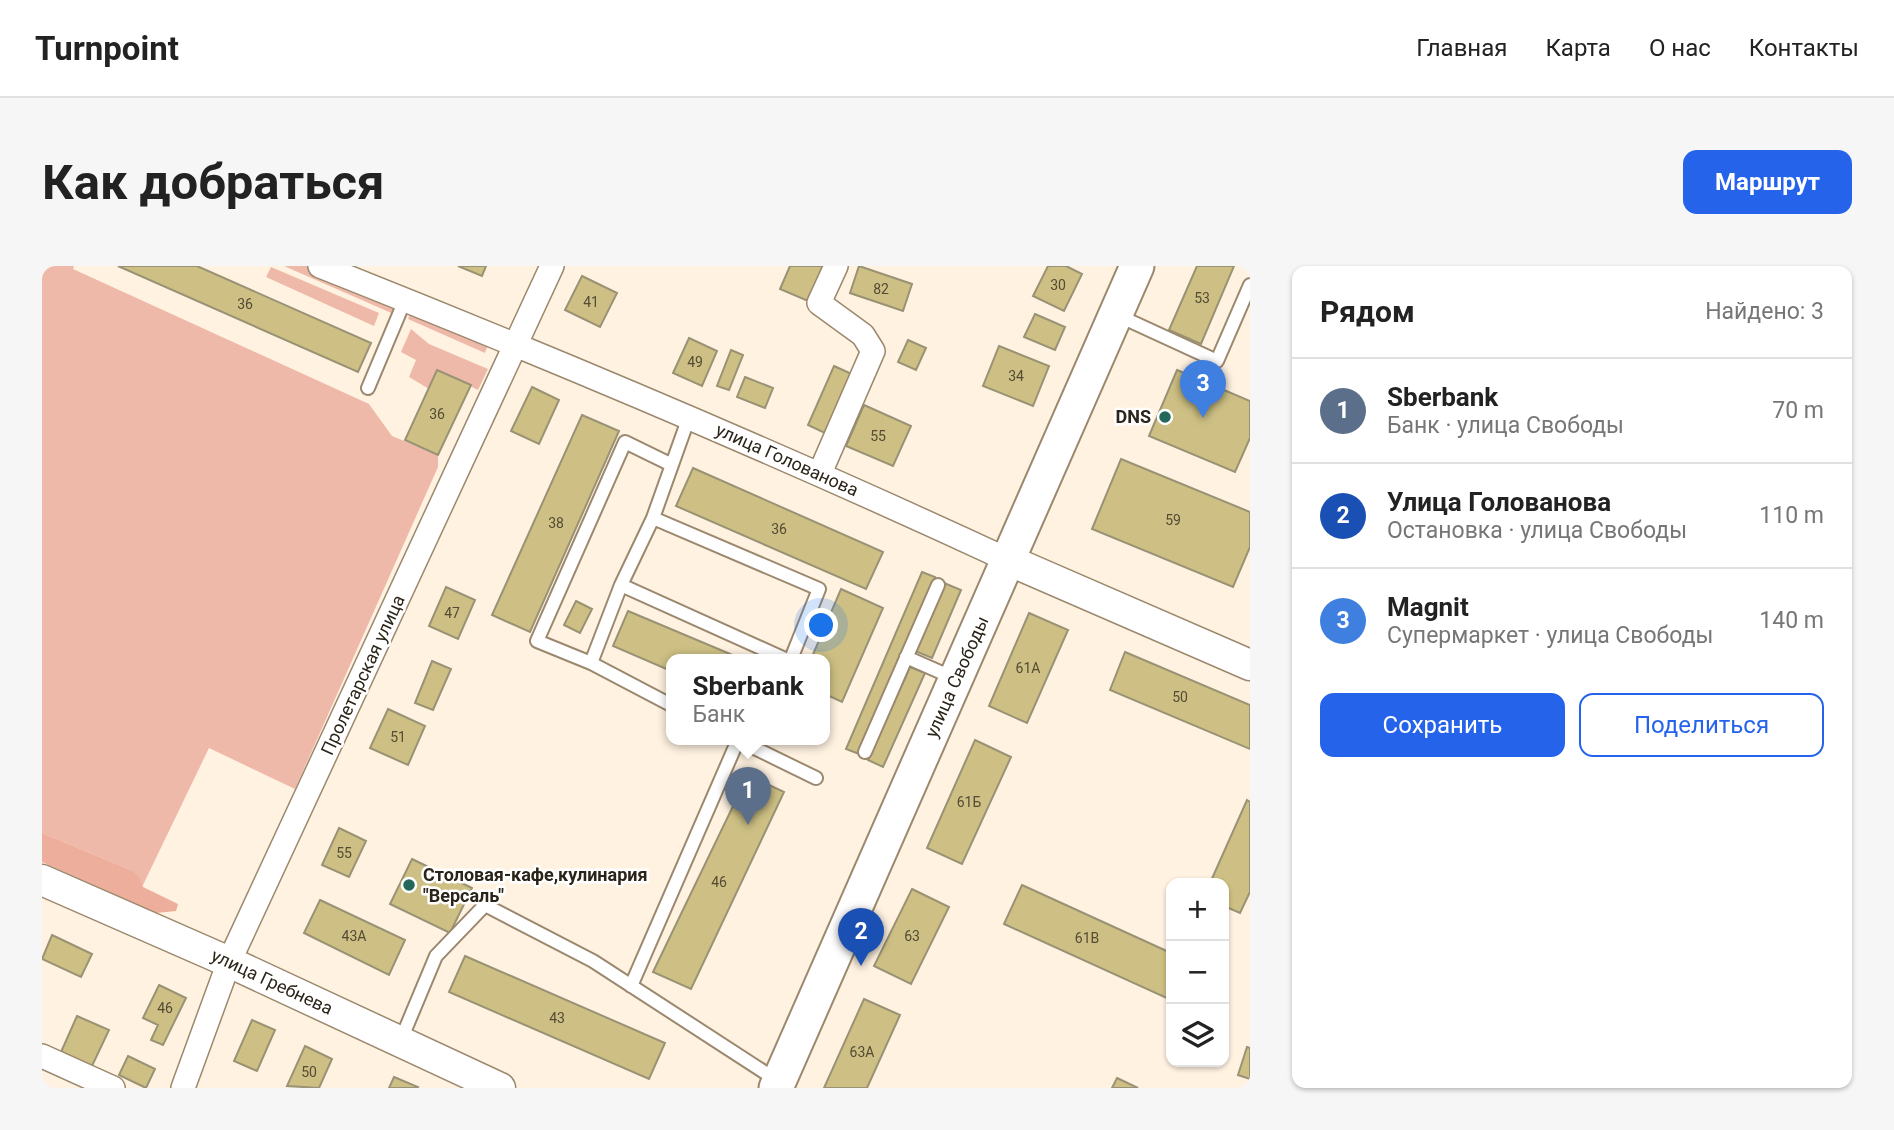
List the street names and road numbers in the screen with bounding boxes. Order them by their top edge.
street label: улица Голованова [713,419,862,500]
street label: Пролетарская улица [316,591,409,758]
street label: улица Свободы [920,613,993,741]
street label: улица Гребнева [208,944,336,1019]

